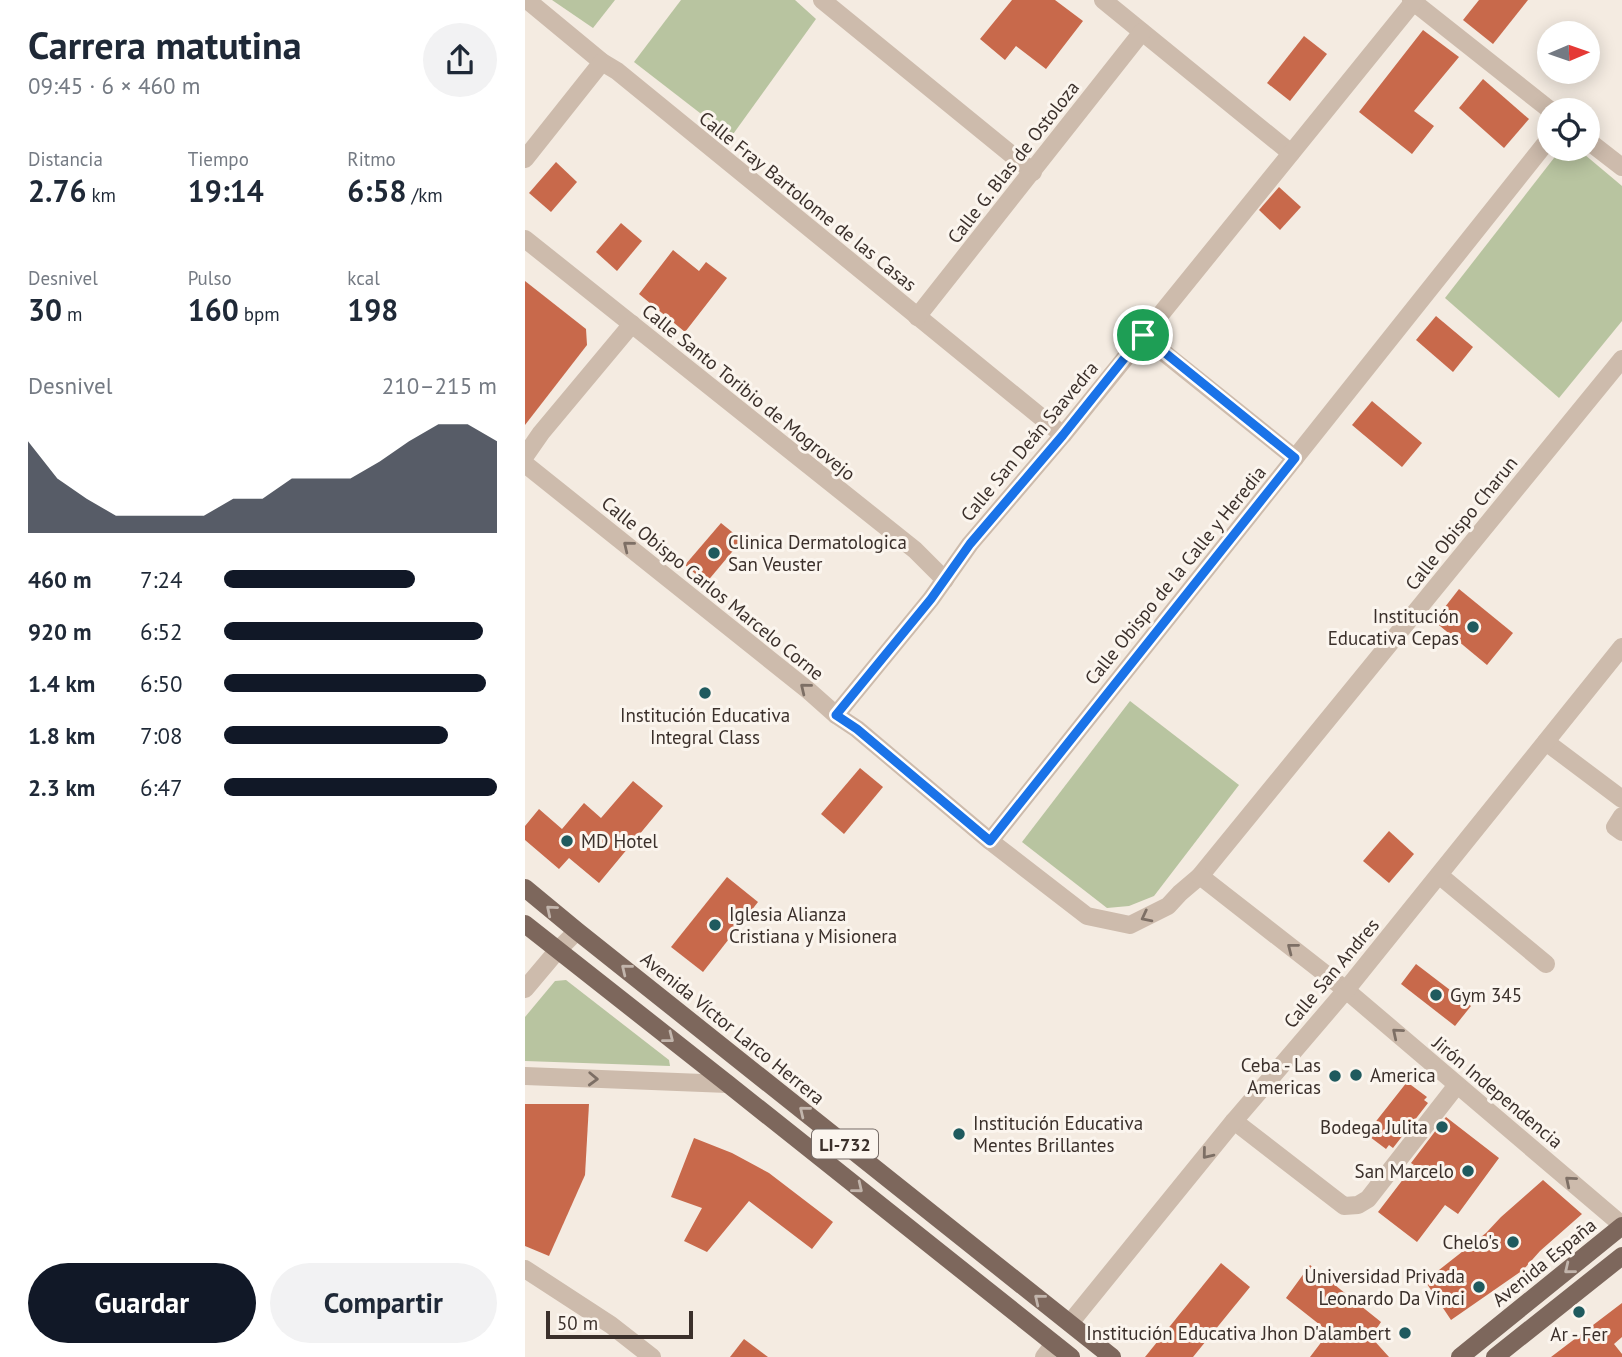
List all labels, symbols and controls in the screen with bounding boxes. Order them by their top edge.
text: Carrera matutina [28,20,302,69]
north arrow [1537,21,1599,84]
map controls [1537,21,1600,161]
button: share [423,23,497,97]
text: 09:45 · 6 × 460 m [28,71,200,100]
street label: Calle G. Blas de Ostoloza [942,76,1084,248]
button: locate [1537,98,1600,161]
street label: Calle Fray Bartolome de las Casas [694,106,922,296]
text: Distancia [28,147,103,171]
text: Tiempo [188,147,249,171]
text: Ritmo [347,147,396,171]
text: 2.76 [28,171,86,210]
text: 19:14 [188,171,264,210]
text: 6:58 [347,171,406,210]
text: km [86,183,116,207]
text: /km [406,183,443,207]
text: Desnivel [28,266,98,290]
text: Pulso [188,266,232,290]
text: kcal [347,266,380,290]
text: 30 [28,290,62,329]
text: 160 [188,290,239,329]
text: 198 [347,290,398,329]
street label: Calle Santo Toribio de Mogrovejo [637,298,861,486]
text: m [62,302,83,326]
text: bpm [239,302,280,326]
pin [1113,305,1173,365]
icon: arrive [1124,316,1162,354]
street label: Calle San Deán Saavedra [955,356,1103,526]
text: Desnivel [28,371,112,400]
text: 210–215 m [382,371,497,400]
street label: Calle Obispo Charun [1400,451,1522,595]
street label: Calle Obispo de la Calle y Heredia [1079,461,1271,689]
street label: Calle Obispo Carlos Marcelo Corne [597,491,829,685]
place label: Clinica Dermatologica San Veuster [728,530,907,576]
one-way arrow [623,542,636,554]
marker: Clinica Dermatologica San Veuster [706,545,722,561]
text: 460 m [28,565,91,594]
text: 7:24 [140,565,183,594]
place label: Institución Educativa Cepas [1328,604,1459,650]
text: 920 m [28,617,91,646]
text: 6:52 [140,617,183,646]
marker: Institución Educativa Cepas [1465,619,1481,635]
text: 1.4 km [28,669,95,698]
text: 6:50 [140,669,183,698]
one-way arrow [801,684,813,697]
marker: Institución Educativa Integral Class [697,685,713,701]
place label: Institución Educativa Integral Class [620,703,790,749]
text: 1.8 km [28,721,95,750]
text: 7:08 [140,721,183,750]
text: 2.3 km [28,773,95,802]
text: 6:47 [140,773,183,802]
place label: MD Hotel [581,829,658,853]
marker: MD Hotel [559,833,575,849]
place label: Iglesia Alianza Cristiana y Misionera [729,902,897,948]
one-way arrow [546,905,559,918]
one-way arrow [1141,909,1153,922]
street label: Calle San Andres [1278,913,1384,1033]
marker: Iglesia Alianza Cristiana y Misionera [707,917,723,933]
one-way arrow [1288,944,1300,957]
street label: Avenida Víctor Larco Herrera [636,946,830,1110]
one-way arrow [622,965,634,978]
place label: Gym 345 [1450,983,1522,1007]
marker: Gym 345 [1428,987,1444,1003]
one-way arrow [1392,1029,1405,1041]
one-way arrow [661,1030,674,1043]
street label: Jirón Independencia [1427,1030,1568,1153]
place label: Ceba - Las Americas [1241,1053,1321,1099]
place label: America [1370,1063,1436,1087]
marker: America [1348,1067,1364,1083]
marker: Ceba - Las Americas [1327,1068,1343,1084]
one-way arrow [588,1071,599,1086]
one-way arrow [799,1107,812,1120]
place label: Institución Educativa Mentes Brillantes [973,1111,1143,1157]
place label: Bodega Julita [1320,1115,1428,1139]
marker: Bodega Julita [1434,1119,1450,1135]
marker: Institución Educativa Mentes Brillantes [951,1126,967,1142]
road number: LI-732 [812,1129,878,1158]
one-way arrow [1203,1146,1215,1159]
place label: San Marcelo [1355,1159,1454,1183]
marker: San Marcelo [1460,1163,1476,1179]
one-way arrow [1565,1176,1578,1189]
one-way arrow [850,1179,862,1192]
street label: Avenida España [1487,1213,1601,1311]
place label: Chelo's [1442,1230,1499,1254]
marker: Chelo's [1505,1234,1521,1250]
one-way arrow [1564,1260,1576,1273]
button: Guardar [28,1263,256,1343]
button: Compartir [270,1263,497,1343]
place label: Universidad Privada Leonardo Da Vinci [1304,1264,1465,1310]
marker: Universidad Privada Leonardo Da Vinci [1471,1279,1487,1295]
one-way arrow [1035,1295,1047,1308]
marker: Ar - Fer [1571,1304,1587,1320]
scale bar [546,1308,693,1340]
text: 50 m [557,1311,598,1335]
place label: Institución Educativa Jhon D'alambert [1086,1321,1392,1345]
place label: Ar - Fer [1550,1322,1608,1346]
marker: Institución Educativa Jhon D'alambert [1397,1325,1413,1341]

